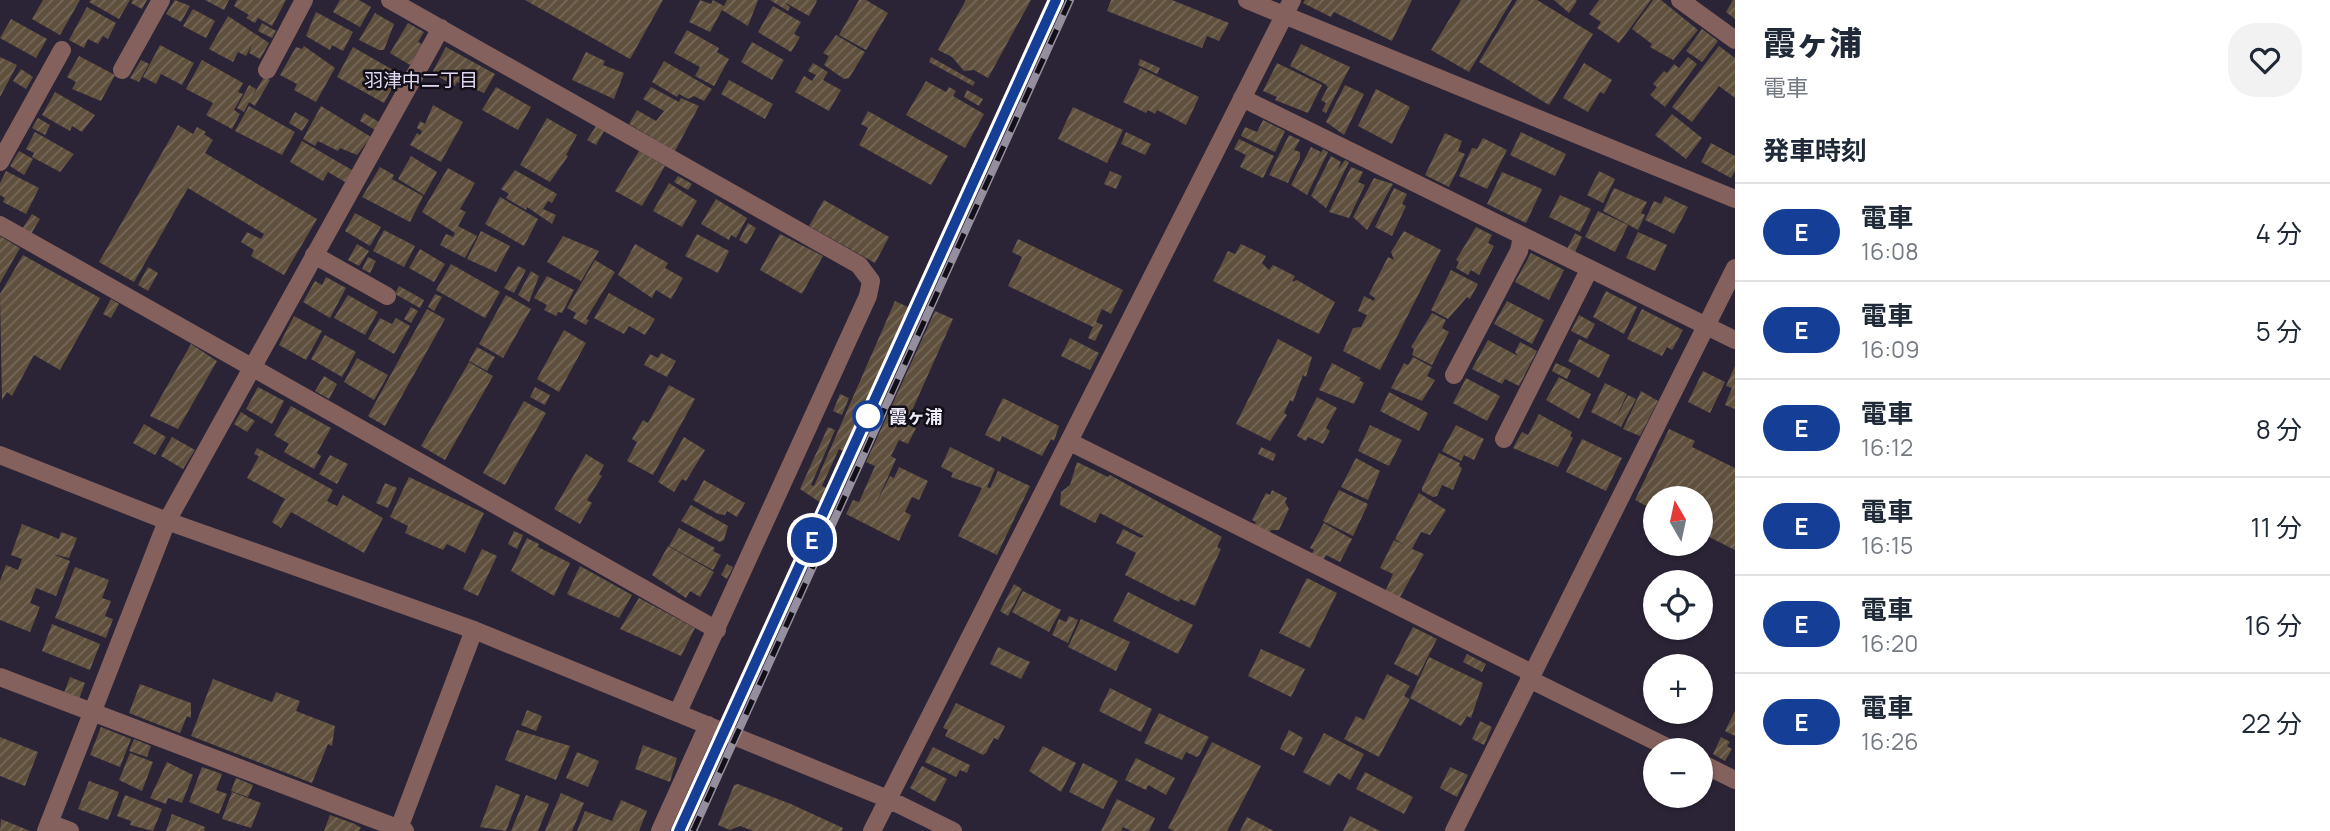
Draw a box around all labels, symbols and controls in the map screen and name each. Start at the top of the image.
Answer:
text: 霞ヶ浦 [1763,20,1862,65]
button: heart [2228,23,2302,97]
district label: 羽津中二丁目 [364,67,478,93]
text: 電車 [1763,71,1809,103]
text: 発車時刻 [1763,132,1867,168]
text: 電車 [1861,199,1913,235]
text: E [1794,215,1809,248]
text: 4 分 [2255,215,2302,251]
text: 16:08 [1861,235,1919,267]
text: 電車 [1861,297,1913,333]
text: E [1794,313,1809,346]
text: 5 分 [2256,313,2302,349]
text: 16:09 [1861,333,1919,365]
text: 電車 [1861,395,1913,431]
marker: 霞ヶ浦 [853,401,883,431]
place label: 霞ヶ浦 [889,404,943,428]
text: E [1794,411,1809,444]
text: 8 分 [2256,411,2302,447]
text: 16:12 [1861,431,1913,463]
north arrow [1643,486,1713,556]
map controls [1643,486,1713,808]
text: 電車 [1861,493,1913,529]
text: E [1794,509,1809,542]
text: 11 分 [2251,509,2302,545]
line badge: E [789,517,835,563]
text: E [805,523,819,556]
text: 16:15 [1861,529,1913,561]
button: locate [1643,570,1713,640]
text: 電車 [1861,591,1913,627]
text: E [1794,607,1809,640]
text: 16 分 [2245,607,2302,643]
text: 16:20 [1861,627,1918,659]
button: + [1643,654,1713,724]
text: 電車 [1861,689,1913,725]
text: E [1794,705,1809,738]
text: 22 分 [2241,705,2302,741]
text: 16:26 [1861,725,1919,757]
button: − [1643,738,1713,808]

